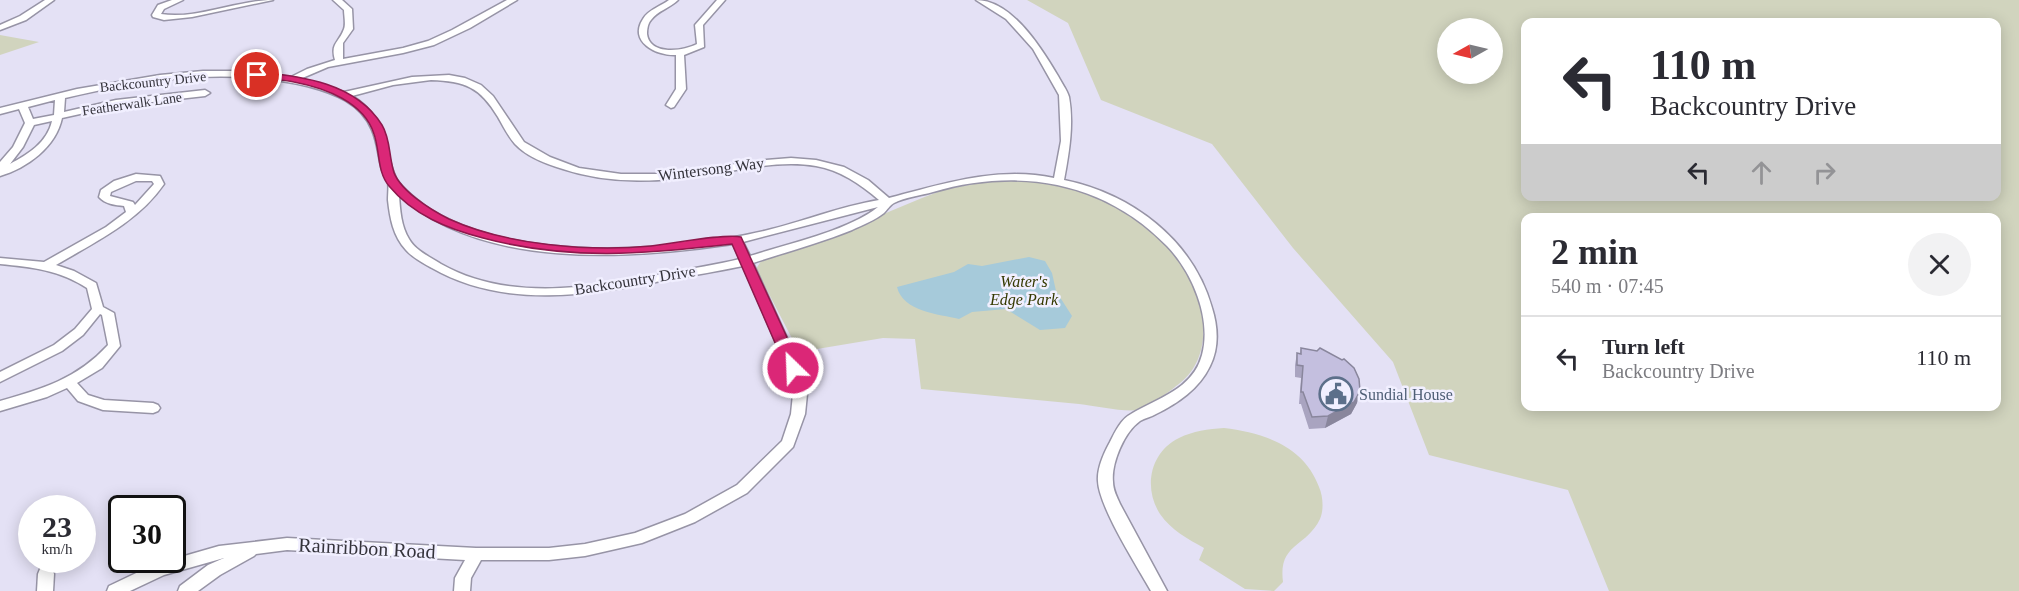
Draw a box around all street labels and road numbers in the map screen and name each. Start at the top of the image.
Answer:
street label: Backcountry Drive [99,69,207,95]
street label: Featherwalk Lane [81,90,183,118]
street label: Wintersong Way [657,154,765,185]
street label: Backcountry Drive [573,262,697,299]
street label: Rainribbon Road [298,533,436,563]

